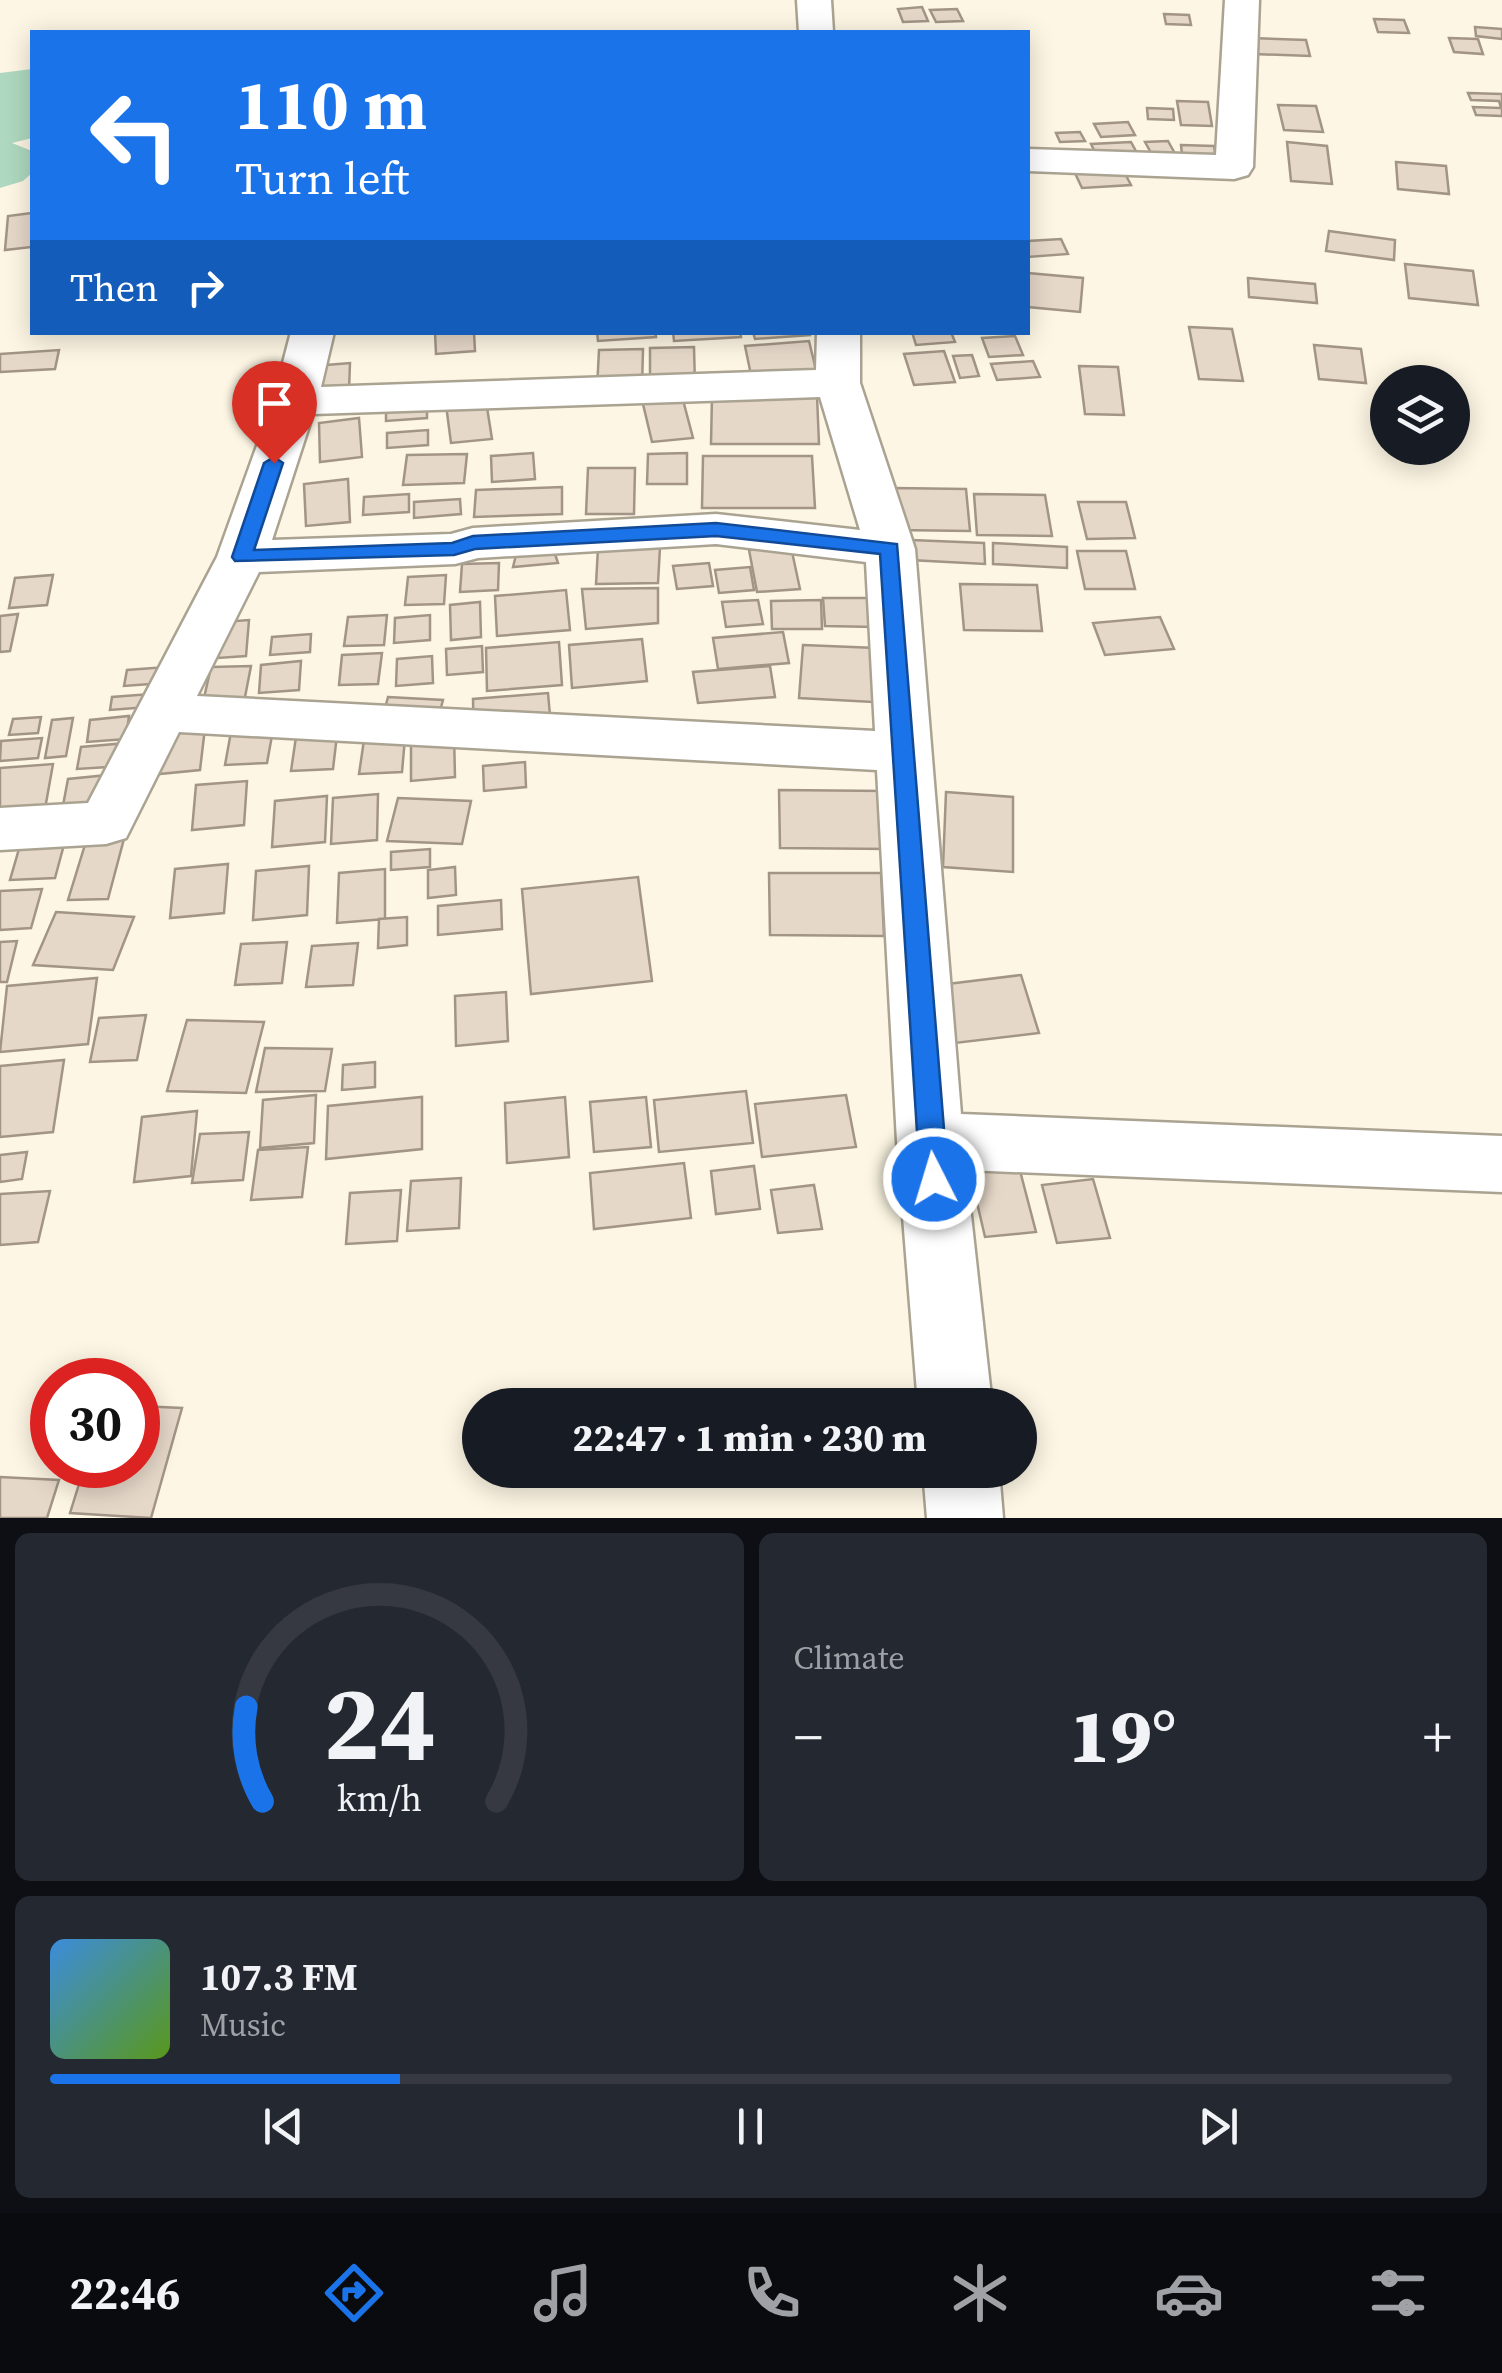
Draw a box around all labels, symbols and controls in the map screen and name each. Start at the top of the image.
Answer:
text: 110 m [235,56,427,152]
icon: left [70,70,200,200]
text: Turn left [235,147,409,209]
icon: right [178,260,233,315]
text: Then [70,262,158,314]
pin [232,361,317,464]
map controls [1370,365,1470,465]
button: layers [1370,365,1470,465]
icon: arrive [247,376,302,431]
position arrow [882,1127,986,1231]
speed limit sign: 30 [30,1358,160,1488]
text: 22:47 · 1 min · 230 m [572,1412,927,1464]
text: Climate [794,1636,905,1680]
text: 24 [323,1651,436,1794]
text: 19° [1069,1684,1176,1787]
text: − [794,1699,823,1774]
text: + [1423,1699,1452,1774]
text: km/h [337,1774,422,1823]
text: 107.3 FM [200,1951,358,2003]
text: Music [200,2003,286,2047]
icon: previous [256,2099,311,2154]
icon: pause [723,2099,778,2154]
icon: next [1191,2099,1246,2154]
icon: directions [319,2258,389,2328]
icon: music [528,2258,598,2328]
icon: phone [737,2258,807,2328]
icon: climate [945,2258,1015,2328]
icon: car [1154,2258,1224,2328]
icon: filters [1363,2258,1433,2328]
text: 22:46 [69,2262,180,2324]

